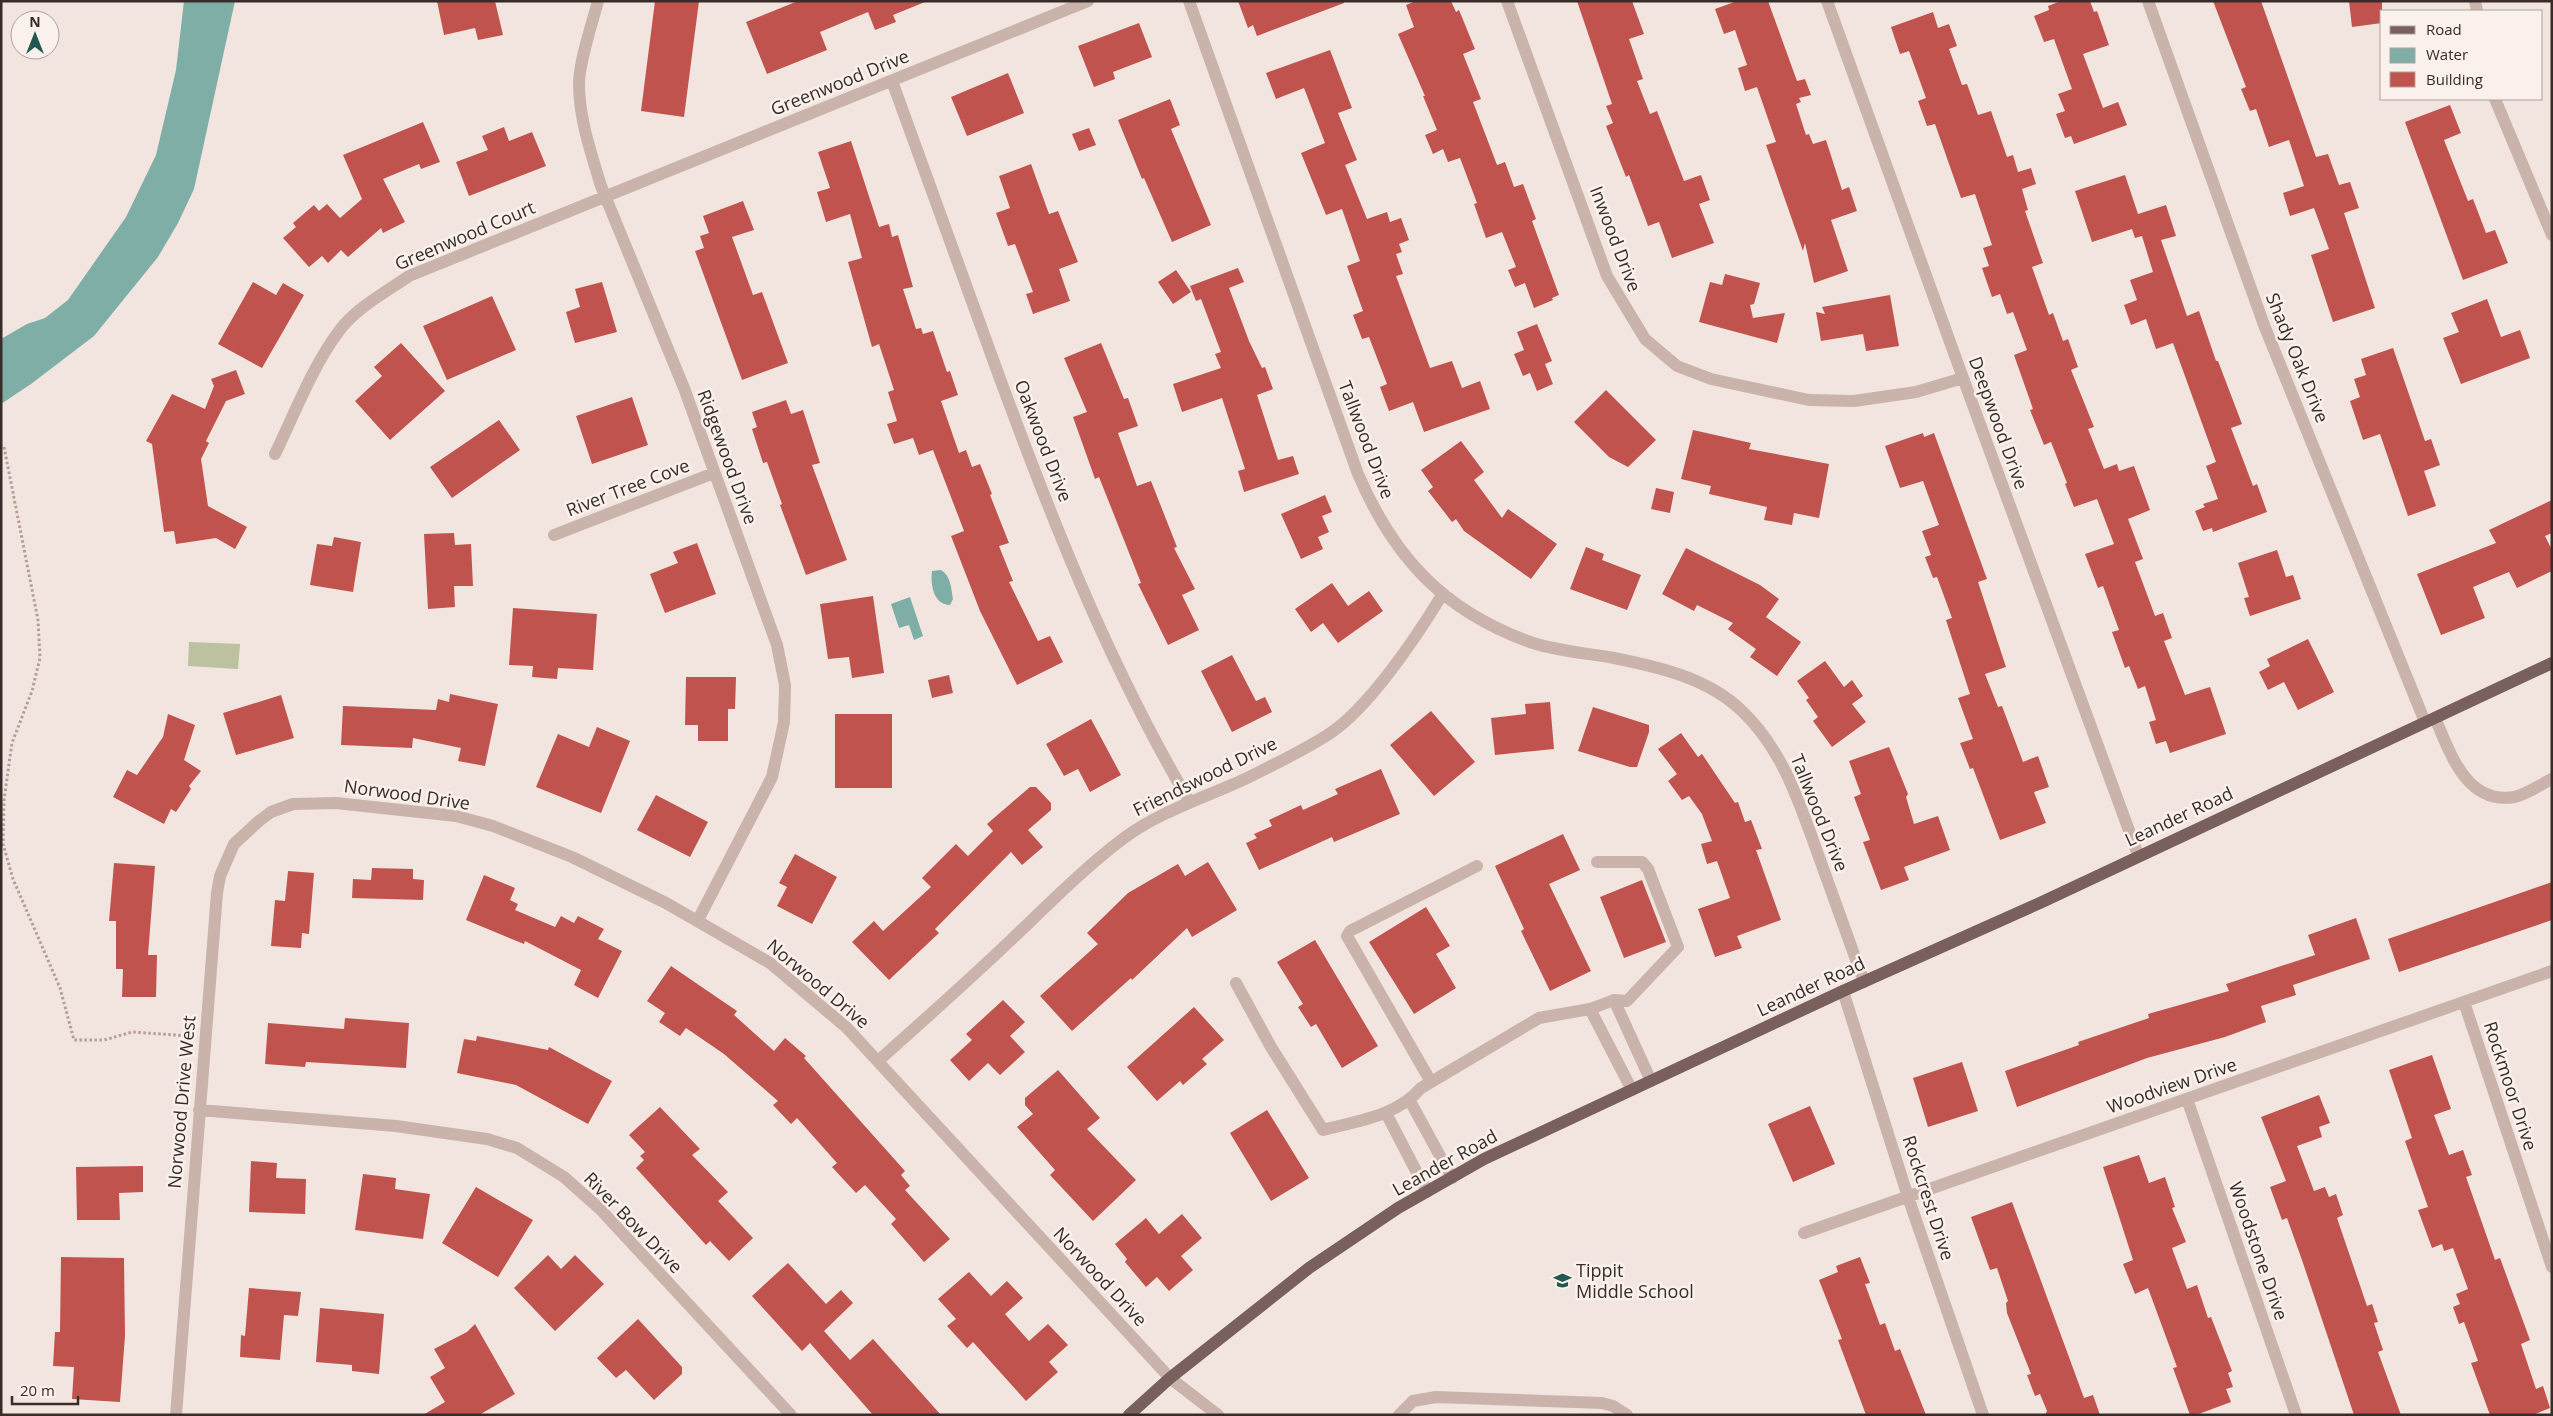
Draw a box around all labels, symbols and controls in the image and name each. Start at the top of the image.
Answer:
north arrow [10,10,60,60]
legend [2380,10,2543,100]
text: N [29,12,41,31]
text: Road [2426,19,2462,39]
street label: Greenwood Drive [767,43,912,121]
text: Water [2426,44,2468,64]
text: Building [2426,69,2483,89]
street label: Inwood Drive [1585,182,1647,295]
street label: Greenwood Court [391,195,538,275]
street label: Shady Oak Drive [2261,289,2335,426]
street label: Deepwood Drive [1964,353,2034,492]
street label: Oakwood Drive [1010,376,1078,505]
street label: Tallwood Drive [1333,377,1400,502]
street label: Ridgewood Drive [692,386,763,527]
street label: River Tree Cove [563,453,693,522]
street label: Friendswood Drive [1129,731,1281,821]
street label: Tallwood Drive [1786,750,1854,875]
street label: Norwood Drive [343,773,472,815]
street label: Leander Road [2121,781,2237,852]
street label: Norwood Drive [762,933,875,1033]
street label: Leander Road [1753,951,1869,1022]
street label: Norwood Drive West [161,1014,201,1189]
street label: Rockmoor Drive [2479,1018,2543,1153]
street label: Woodview Drive [2104,1052,2240,1118]
street label: Leander Road [1388,1123,1501,1201]
street label: Rockcrest Drive [1897,1132,1960,1263]
street label: River Bow Drive [579,1167,688,1278]
street label: Woodstone Drive [2224,1178,2294,1323]
street label: Norwood Drive [1049,1222,1153,1331]
place label: Tippit Middle School [1576,1258,1694,1303]
school or university icon: Tippit Middle School [1552,1271,1572,1291]
scale bar [12,1374,79,1406]
text: 20 m [20,1380,55,1400]

